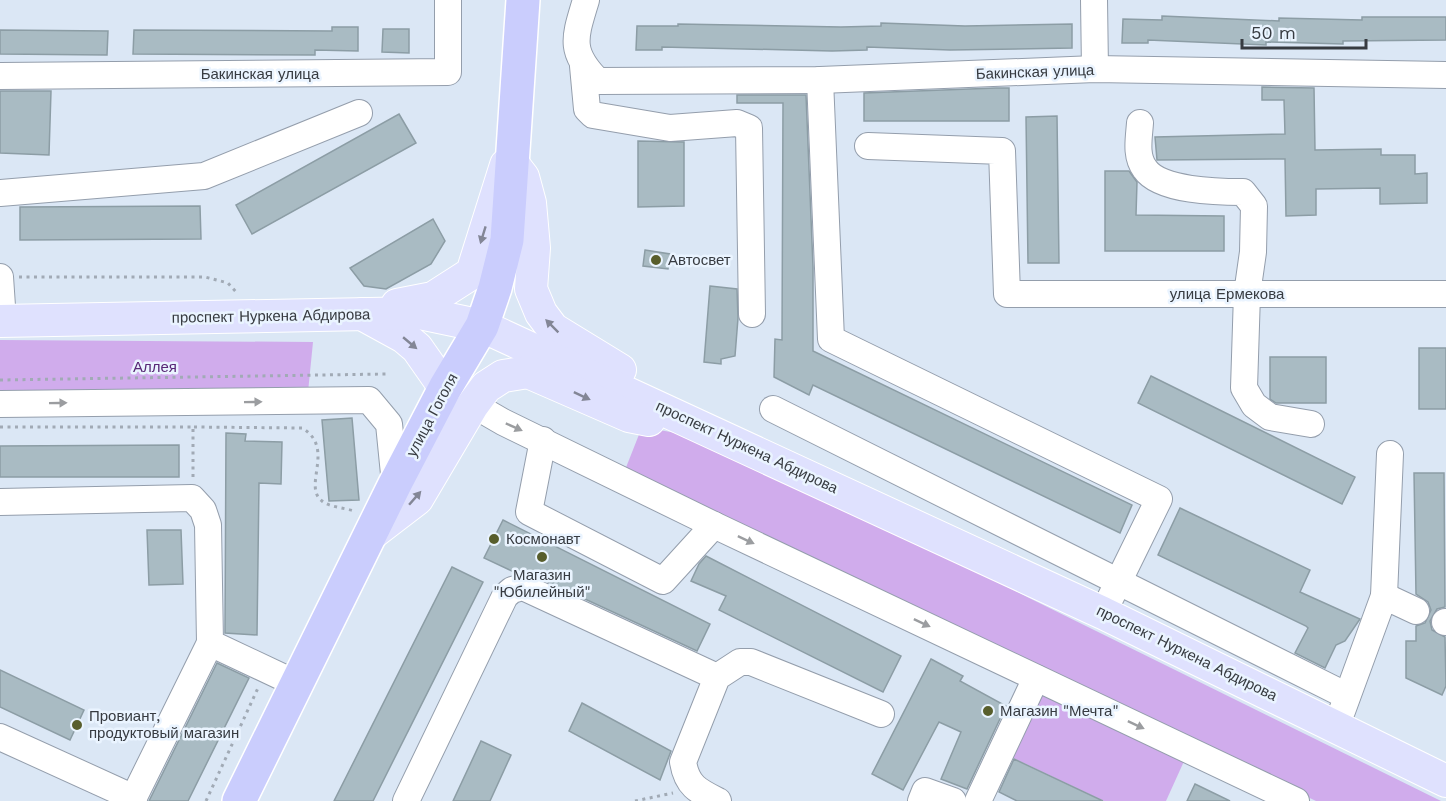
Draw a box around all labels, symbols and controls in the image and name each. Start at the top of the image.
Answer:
scale bar [1242,12,1366,50]
text: 50 m [1251,22,1296,43]
street label: Бакинская улица [975,61,1095,83]
street label: Бакинская улица [201,65,320,83]
one-way arrow [478,226,488,244]
place label: Автосвет [668,251,731,269]
marker: Автосвет [649,253,663,267]
street label: улица Ермекова [1170,285,1285,303]
street label: проспект Нуркена Абдирова [172,305,371,327]
one-way arrow [546,319,560,333]
one-way arrow [402,336,417,349]
park label: Аллея [133,358,177,376]
street label: улица Гоголя [402,370,462,460]
one-way arrow [573,391,590,400]
one-way arrow [244,397,263,406]
street label: проспект Нуркена Абдирова [653,397,841,497]
one-way arrow [49,398,68,408]
one-way arrow [505,422,523,432]
one-way arrow [408,491,421,506]
place label: Космонавт [506,530,581,548]
marker: Космонавт [487,532,501,546]
one-way arrow [737,535,754,544]
marker: Магазин "Юбилейный" [535,550,549,564]
place label: Магазин "Юбилейный" [493,566,591,601]
street label: проспект Нуркена Абдирова [1094,601,1281,705]
one-way arrow [914,619,931,628]
place label: Магазин "Мечта" [1000,702,1118,720]
marker: Магазин "Мечта" [981,704,995,718]
place label: Провиант, продуктовый магазин [89,707,239,742]
marker: Провиант, продуктовый магазин [70,718,84,732]
one-way arrow [1128,721,1145,730]

